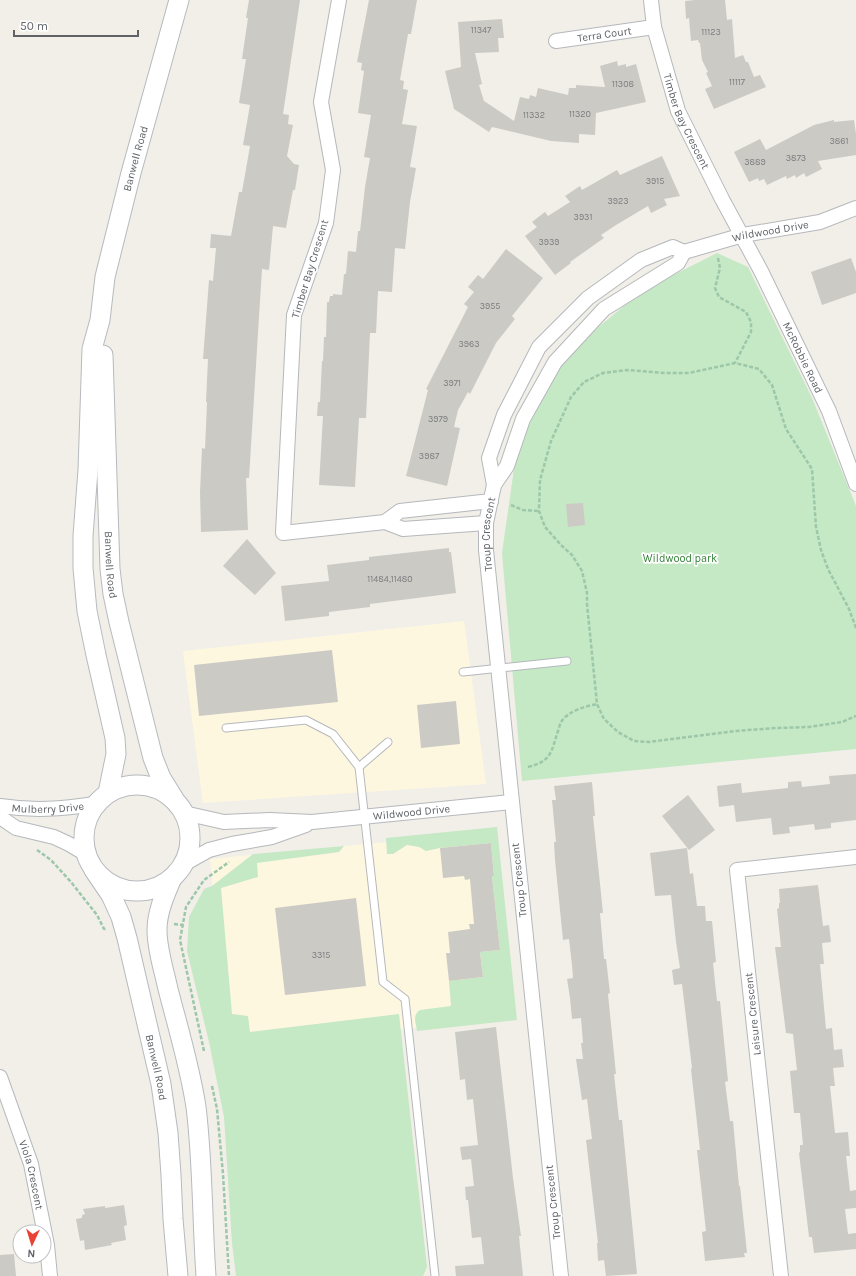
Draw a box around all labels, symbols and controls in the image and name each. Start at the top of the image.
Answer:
scale bar [14,12,138,38]
text: 50 m [20,19,48,33]
street label: Terra Court [577,24,632,44]
house number: 11347 [471,25,492,35]
house number: 11123 [701,27,721,37]
street label: Timber Bay Crescent [661,72,712,171]
house number: 11117 [729,77,746,87]
house number: 11308 [612,79,635,89]
house number: 11320 [569,109,591,119]
house number: 11332 [523,110,545,120]
street label: Banwell Road [120,124,150,193]
house number: 3861 [830,136,849,146]
house number: 3873 [786,153,806,163]
house number: 3889 [744,157,766,167]
house number: 3915 [646,176,664,186]
house number: 3923 [607,196,629,206]
house number: 3931 [574,212,592,222]
street label: Wildwood Drive [730,217,810,244]
street label: Timber Bay Crescent [289,218,331,320]
house number: 3939 [538,237,560,247]
house number: 3955 [480,301,500,311]
street label: McRobbie Road [780,320,826,395]
house number: 3963 [458,339,480,349]
house number: 3971 [443,378,461,388]
house number: 3979 [428,414,448,424]
house number: 3987 [419,451,440,461]
street label: Troup Crescent [479,496,498,572]
street label: Banwell Road [102,531,120,600]
park label: Wildwood park [643,552,717,565]
house number: 11484,11480 [367,574,413,584]
street label: Mulberry Drive [11,799,85,815]
street label: Wildwood Drive [372,802,451,822]
street label: Troup Crescent [509,842,529,918]
house number: 3315 [312,950,330,960]
street label: Leisure Crescent [742,972,764,1056]
street label: Banwell Road [143,1033,170,1101]
street label: Viola Crescent [16,1138,46,1211]
street label: Troup Crescent [543,1164,563,1240]
north arrow [12,1224,52,1264]
text: N [27,1247,36,1260]

